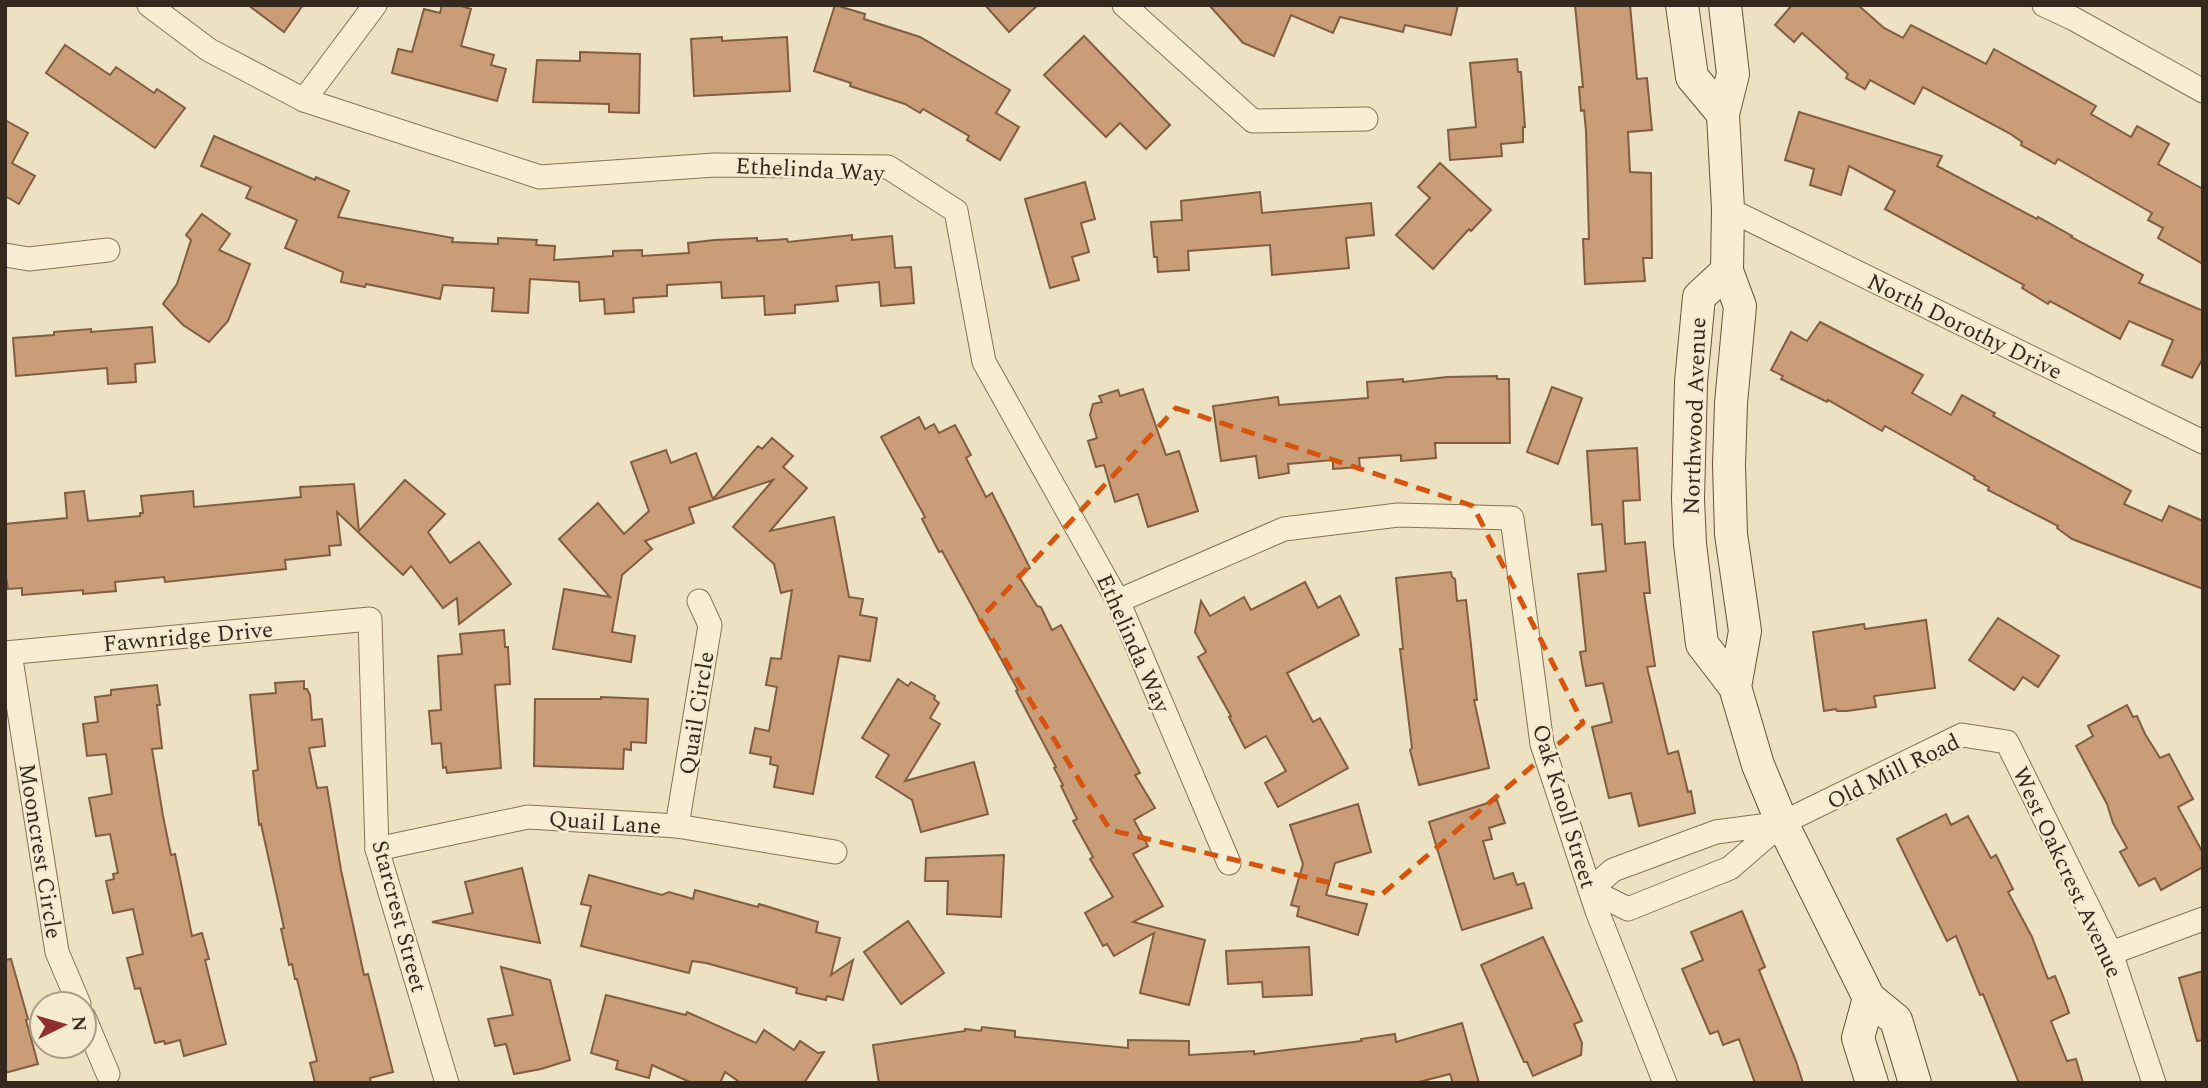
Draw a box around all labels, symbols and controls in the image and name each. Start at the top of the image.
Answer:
street label: Ethelinda Way [735,149,886,192]
street label: North Dorothy Drive [1861,265,2068,390]
street label: Northwood Avenue [1675,316,1716,516]
street label: Ethelinda Way [1086,568,1179,720]
street label: Fawnridge Drive [102,613,275,662]
street label: Quail Circle [670,649,724,777]
street label: Oak Knoll Street [1522,720,1605,893]
street label: Old Mill Road [1821,725,1966,820]
street label: Mooncrest Circle [8,761,71,941]
street label: West Oakcrest Avenue [2002,761,2131,984]
street label: Quail Lane [547,802,662,845]
street label: Starcrest Street [361,836,436,996]
north arrow [28,990,98,1060]
text: N [63,1015,94,1033]

